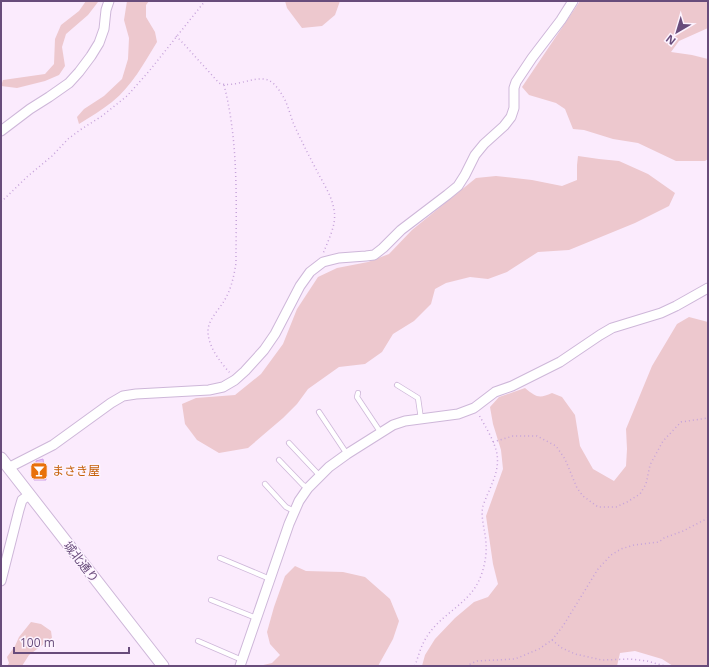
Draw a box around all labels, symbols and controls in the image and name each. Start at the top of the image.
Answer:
north arrow [657,12,697,52]
text: N [662,32,679,49]
bar icon: まさき屋 [29,461,49,481]
place label: まさき屋 [52,462,100,479]
street label: 城北通り [60,538,103,586]
scale bar [14,629,129,655]
text: 100 m [20,634,55,651]

